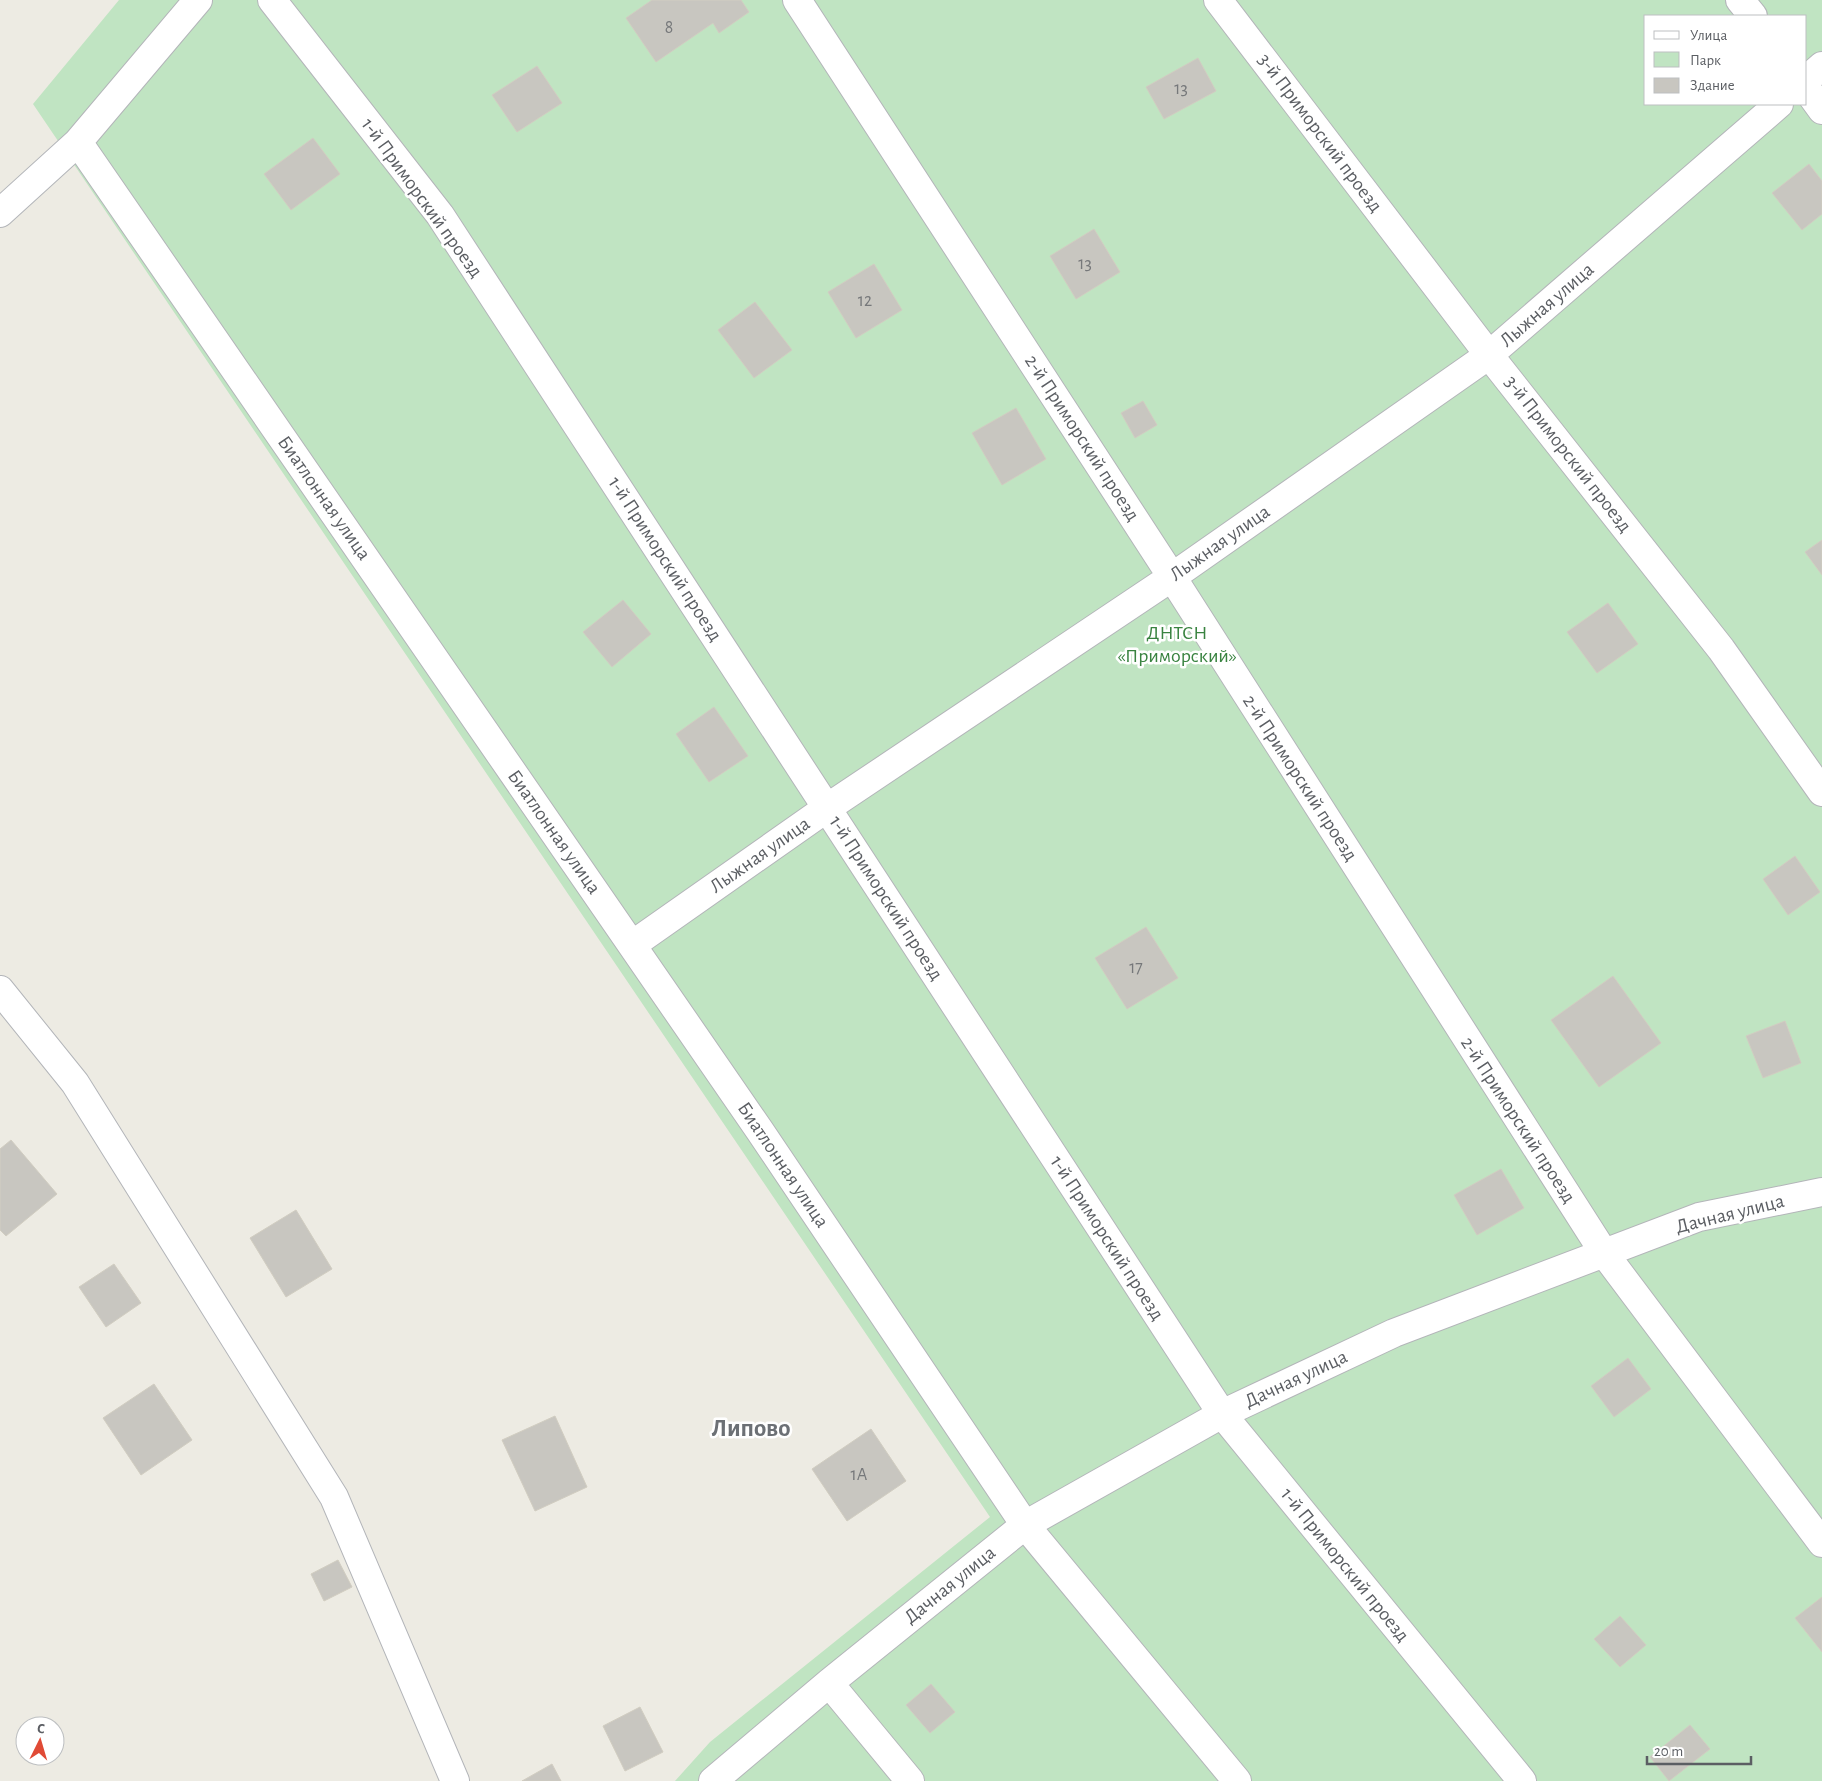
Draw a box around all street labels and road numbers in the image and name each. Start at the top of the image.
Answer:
street label: 3-й Приморский проезд [1254,50,1386,216]
street label: 1-й Приморский проезд [358,115,486,281]
street label: Лыжная улица [1496,259,1598,351]
street label: 2-й Приморский проезд [1021,351,1143,525]
street label: 3-й Приморский проезд [1501,372,1635,536]
street label: Биатлонная улица [274,432,374,564]
street label: 1-й Приморский проезд [604,473,726,645]
street label: Лыжная улица [1166,501,1274,585]
street label: 2-й Приморский проезд [1239,691,1361,865]
street label: Биатлонная улица [504,766,604,898]
street label: 1-й Приморский проезд [825,812,947,984]
street label: Лыжная улица [706,813,814,897]
street label: 2-й Приморский проезд [1457,1033,1579,1207]
street label: Биатлонная улица [734,1099,832,1231]
street label: 1-й Приморский проезд [1046,1152,1168,1324]
street label: Дачная улица [1674,1191,1786,1237]
street label: Дачная улица [1241,1346,1351,1412]
street label: 1-й Приморский проезд [1277,1484,1413,1646]
street label: Дачная улица [901,1542,999,1628]

